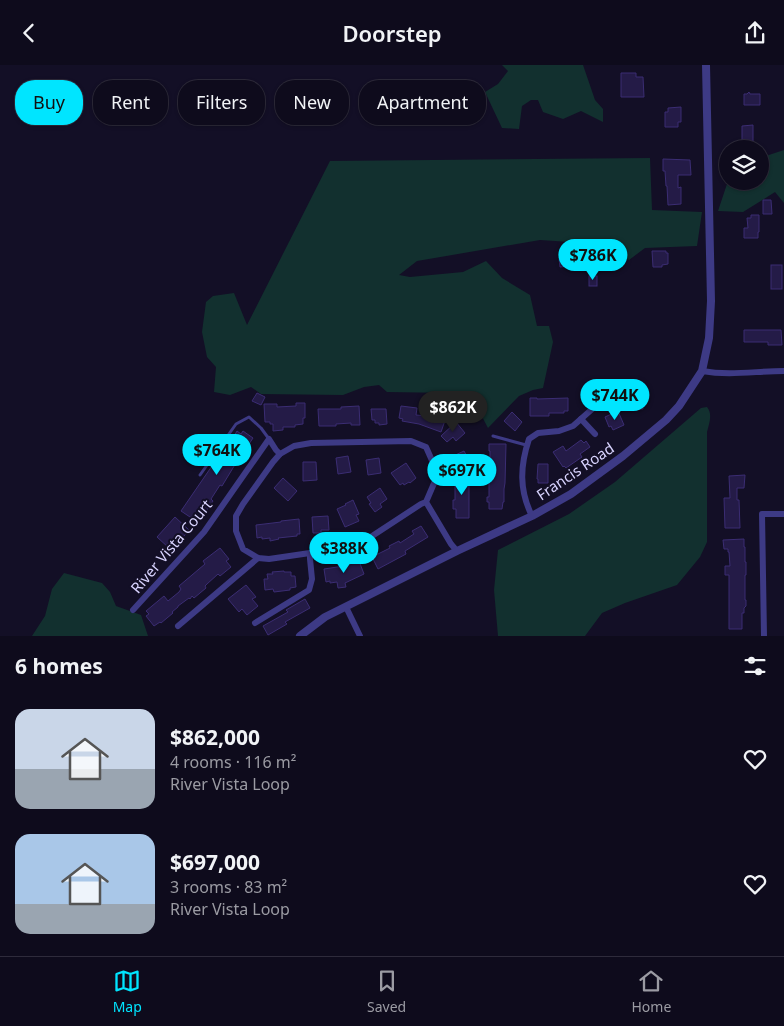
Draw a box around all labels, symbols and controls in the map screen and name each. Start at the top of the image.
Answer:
text: Doorstep [342,18,442,48]
icon: back [15,19,43,47]
icon: share [741,19,769,47]
chip: Buy [15,80,83,125]
chip: Rent [93,80,168,125]
chip: Filters [178,80,265,125]
chip: New [275,80,349,125]
chip: Apartment [359,80,486,125]
map controls [719,140,769,190]
button: layers [719,140,769,190]
pin: $786K [558,239,628,281]
text: $786K [569,244,617,266]
pin: $744K [580,379,650,421]
text: $744K [591,384,639,406]
pin: $862K [418,391,488,433]
text: $862K [429,396,477,418]
pin: $764K [182,433,252,476]
street label: Francis Road [532,438,618,504]
text: $764K [193,439,241,461]
pin: $697K [427,453,497,496]
text: $697K [438,459,486,481]
street label: River Vista Court [126,494,217,597]
pin: $388K [309,531,379,574]
text: $388K [320,537,368,559]
text: 6 homes [15,652,103,680]
icon: filters [741,652,769,680]
text: $862,000 [170,723,260,751]
icon: home [55,729,115,789]
icon: heart [741,745,769,773]
text: 4 rooms · 116 m² [170,751,296,773]
text: River Vista Loop [170,773,290,795]
text: $697,000 [170,848,260,876]
icon: home [55,854,115,914]
icon: heart [741,870,769,898]
text: 3 rooms · 83 m² [170,876,287,898]
text: River Vista Loop [170,898,290,920]
tab: Map [113,967,142,1016]
tab: Saved [367,967,406,1016]
tab: Home [632,967,671,1016]

